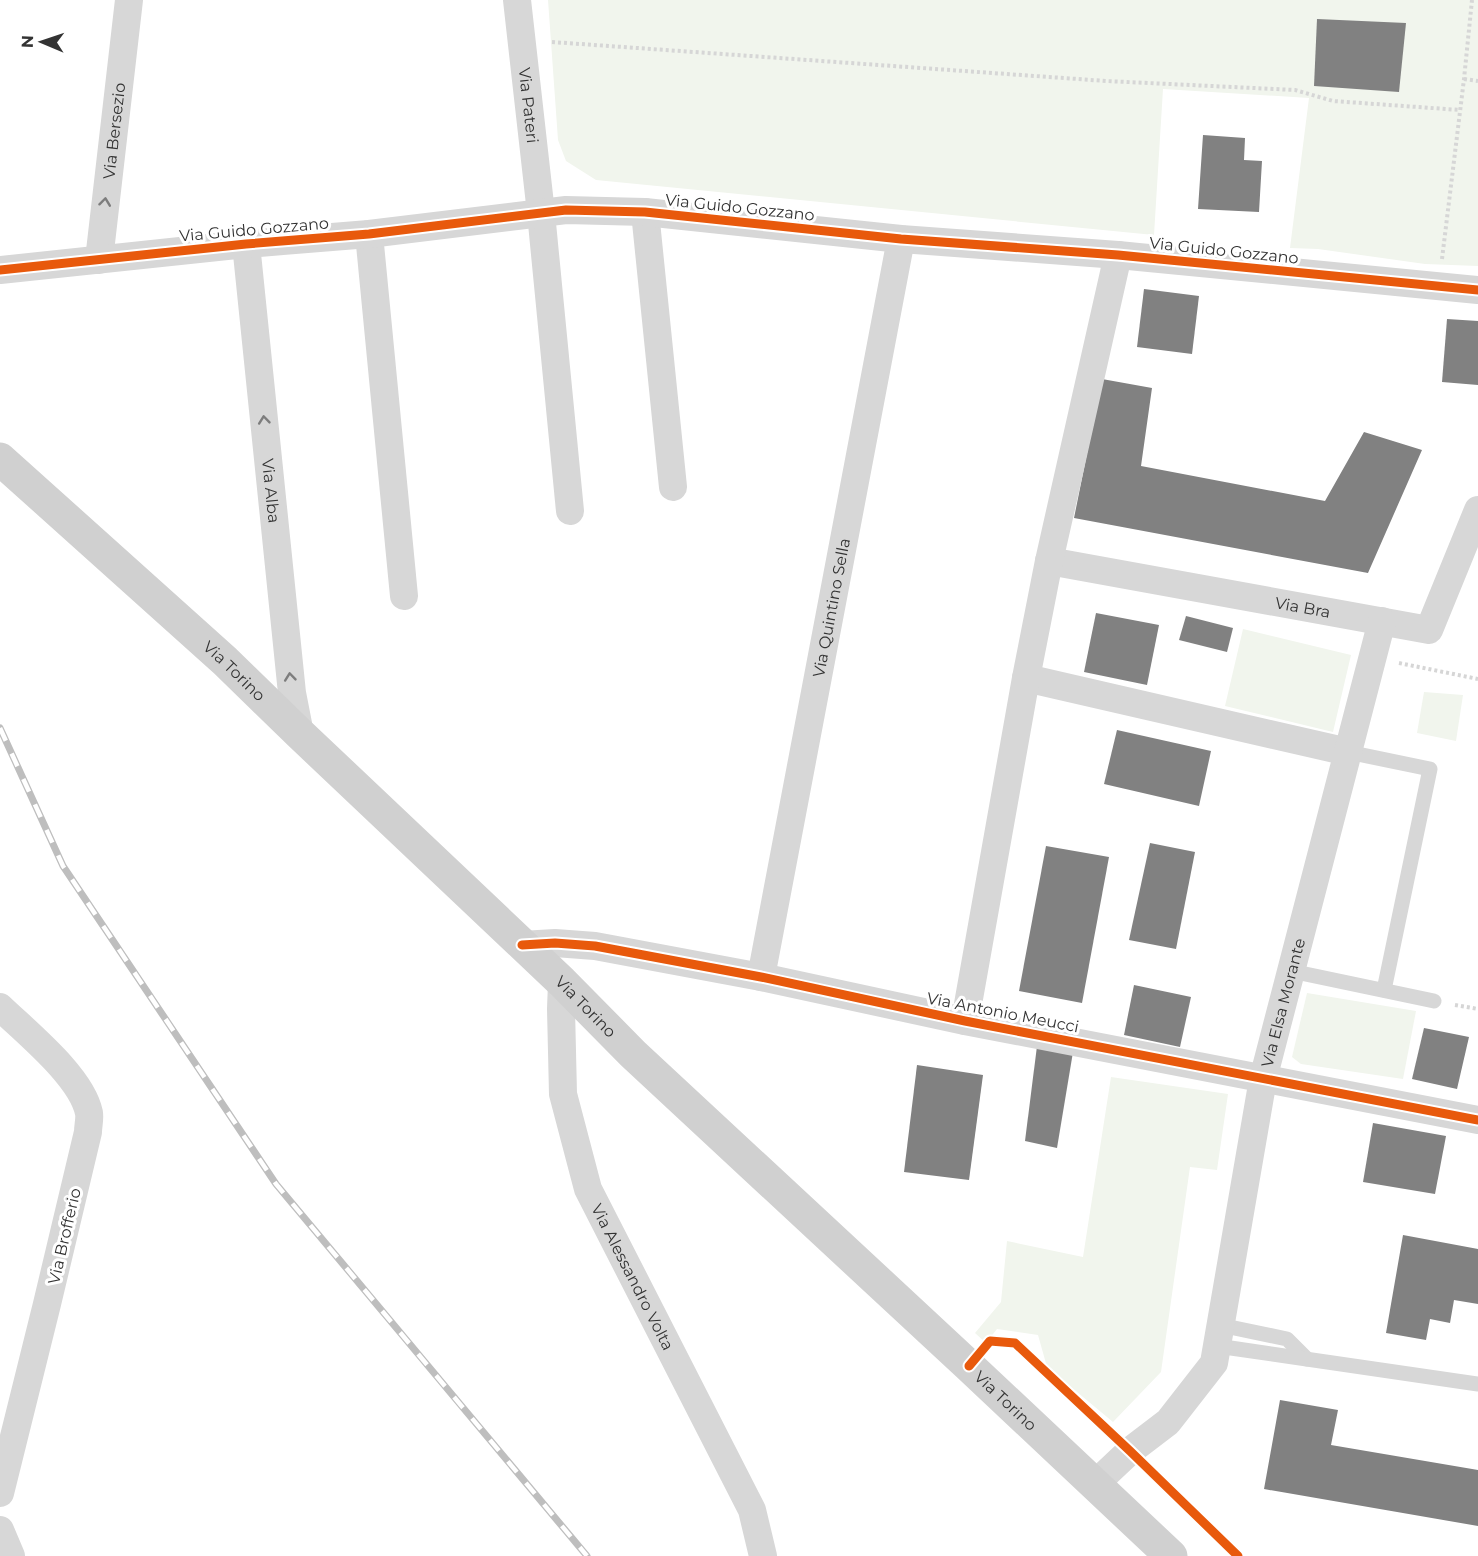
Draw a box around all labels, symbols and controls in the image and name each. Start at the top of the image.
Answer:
north arrow [12,12,72,72]
text: N [18,35,37,48]
street label: Via Pateri [515,67,542,144]
street label: Via Bersezio [99,82,129,180]
street label: Via Guido Gozzano [664,190,816,225]
one-way arrow [99,198,111,207]
street label: Via Guido Gozzano [178,213,330,246]
street label: Via Guido Gozzano [1148,233,1300,268]
one-way arrow [258,416,271,425]
street label: Via Alba [258,458,284,524]
street label: Via Quintino Sella [809,536,854,679]
street label: Via Bra [1273,593,1332,622]
street label: Via Torino [199,637,269,705]
one-way arrow [284,672,297,681]
street label: Via Elsa Morante [1258,936,1309,1069]
street label: Via Torino [551,972,620,1041]
street label: Via Antonio Meucci [925,988,1081,1037]
street label: Via Brofferio [44,1186,85,1286]
street label: Via Alessandro Volta [587,1201,678,1353]
street label: Via Torino [970,1367,1041,1435]

